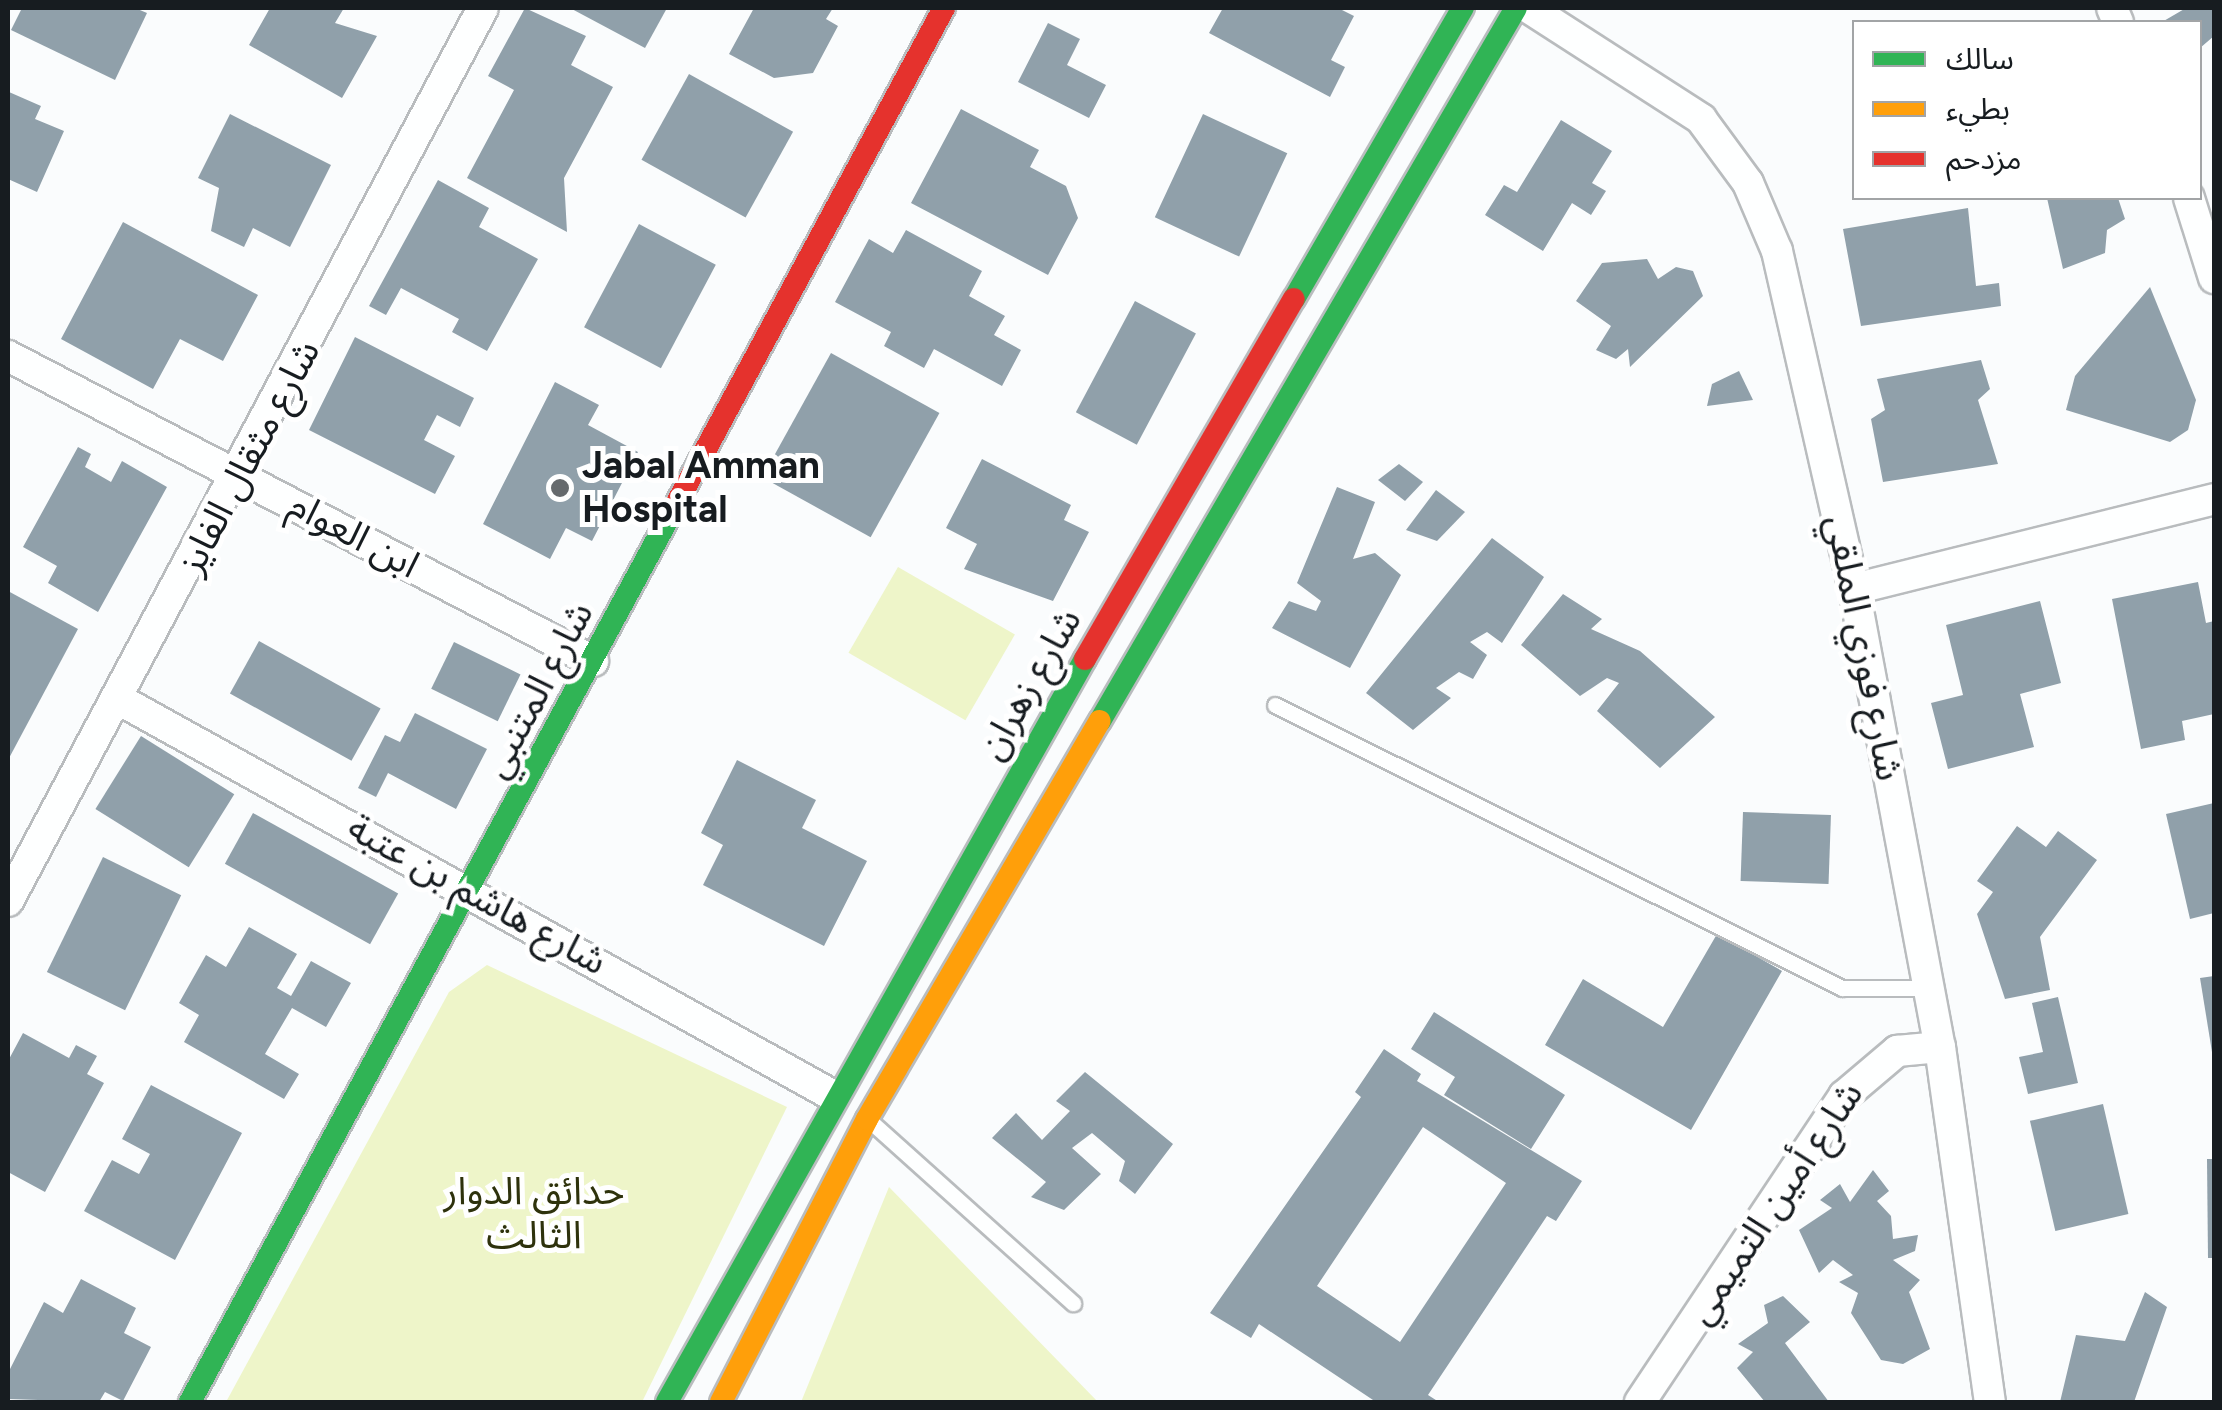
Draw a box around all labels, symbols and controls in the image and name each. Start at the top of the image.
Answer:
legend [1852,20,2202,200]
text: سالك [1946,40,2014,77]
text: بطيء [1946,90,2010,127]
text: مزدحم [1946,140,2022,177]
street label: شارع مثقال الفايز [168,332,330,582]
place label: Jabal Amman Hospital [582,443,820,532]
marker: Jabal Amman Hospital [547,475,573,501]
street label: ابن العوام [281,482,427,588]
street label: شارع فوزي الملقي [1816,511,1912,785]
street label: شارع المتنبي [473,594,603,786]
street label: شارع زهران [969,600,1091,768]
street label: شارع هاشم بن عتبة [340,805,614,985]
street label: شارع أمين التميمي [1677,1073,1873,1333]
park label: حدائق الدوار الثالث [443,1169,625,1258]

